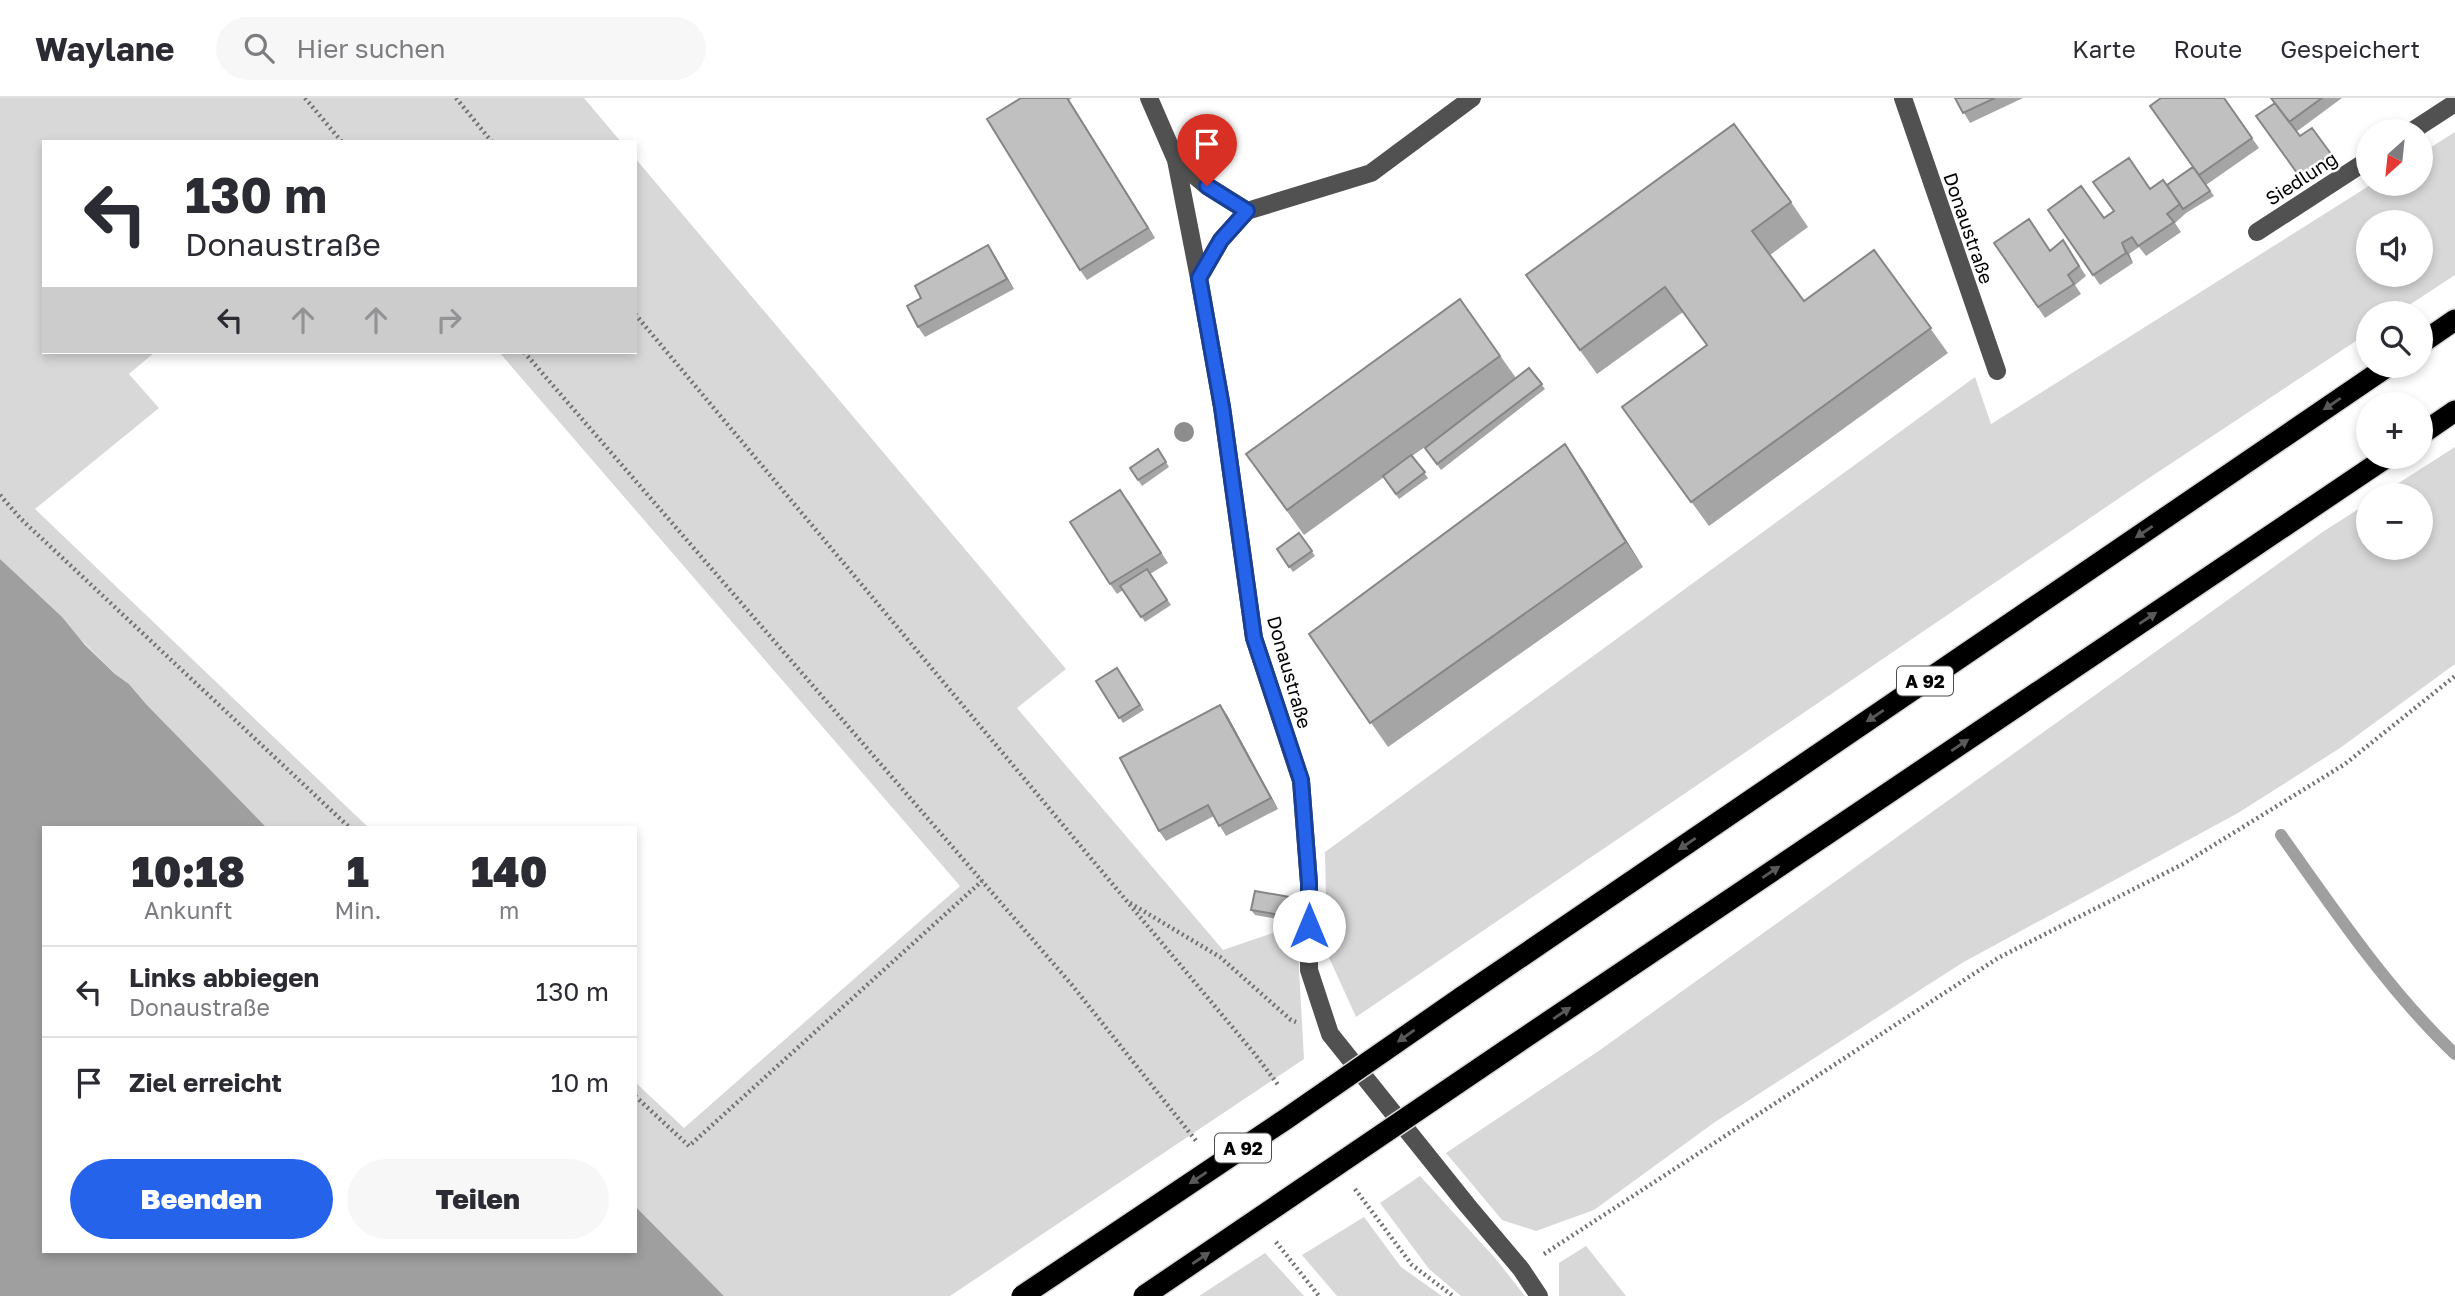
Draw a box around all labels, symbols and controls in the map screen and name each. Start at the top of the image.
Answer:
search box [216,17,706,80]
text: Waylane [35,29,174,68]
icon: search [240,29,278,67]
text: Hier suchen [296,33,446,64]
text: Karte [2072,34,2136,63]
text: Route [2174,34,2242,63]
text: Gespeichert [2280,34,2420,63]
pin [1177,114,1237,186]
north arrow [2356,119,2432,196]
map controls [2356,119,2433,560]
icon: arrive [1188,125,1226,163]
street label: Siedlung [2261,146,2341,210]
text: 130 m [185,165,327,224]
icon: left [70,168,161,259]
street label: Donaustraße [1939,169,1999,287]
button: sound [2356,210,2433,287]
text: Donaustraße [185,225,381,263]
icon: left [211,301,249,339]
icon: ahead [284,301,322,339]
icon: ahead [357,301,395,339]
icon: right [430,301,468,339]
button: search [2356,301,2433,378]
button: + [2356,392,2433,469]
one-way arrow [2323,397,2341,411]
button: − [2356,483,2433,560]
one-way arrow [2135,525,2153,539]
one-way arrow [2139,611,2158,624]
street label: Donaustraße [1263,613,1317,731]
road number: A 92 [1897,666,1953,696]
one-way arrow [1865,709,1885,722]
one-way arrow [1951,738,1969,752]
one-way arrow [1678,837,1696,851]
text: 10:18 [131,846,245,896]
text: 1 [347,846,369,896]
text: 140 [471,846,547,896]
one-way arrow [1762,865,1780,879]
position arrow [1272,889,1346,963]
text: Ankunft [144,896,232,924]
text: Min. [334,896,381,924]
text: m [499,896,519,924]
text: Links abbiegen [129,962,319,993]
icon: left [70,973,108,1011]
text: 130 m [536,976,609,1007]
text: Donaustraße [129,993,270,1021]
one-way arrow [1553,1006,1571,1020]
one-way arrow [1397,1029,1415,1043]
icon: arrive [70,1064,108,1102]
text: Ziel erreicht [129,1067,282,1098]
text: 10 m [551,1067,609,1098]
road number: A 92 [1215,1134,1271,1162]
button: Beenden [70,1159,333,1239]
button: Teilen [347,1159,609,1239]
one-way arrow [1189,1171,1207,1185]
one-way arrow [1192,1251,1210,1265]

